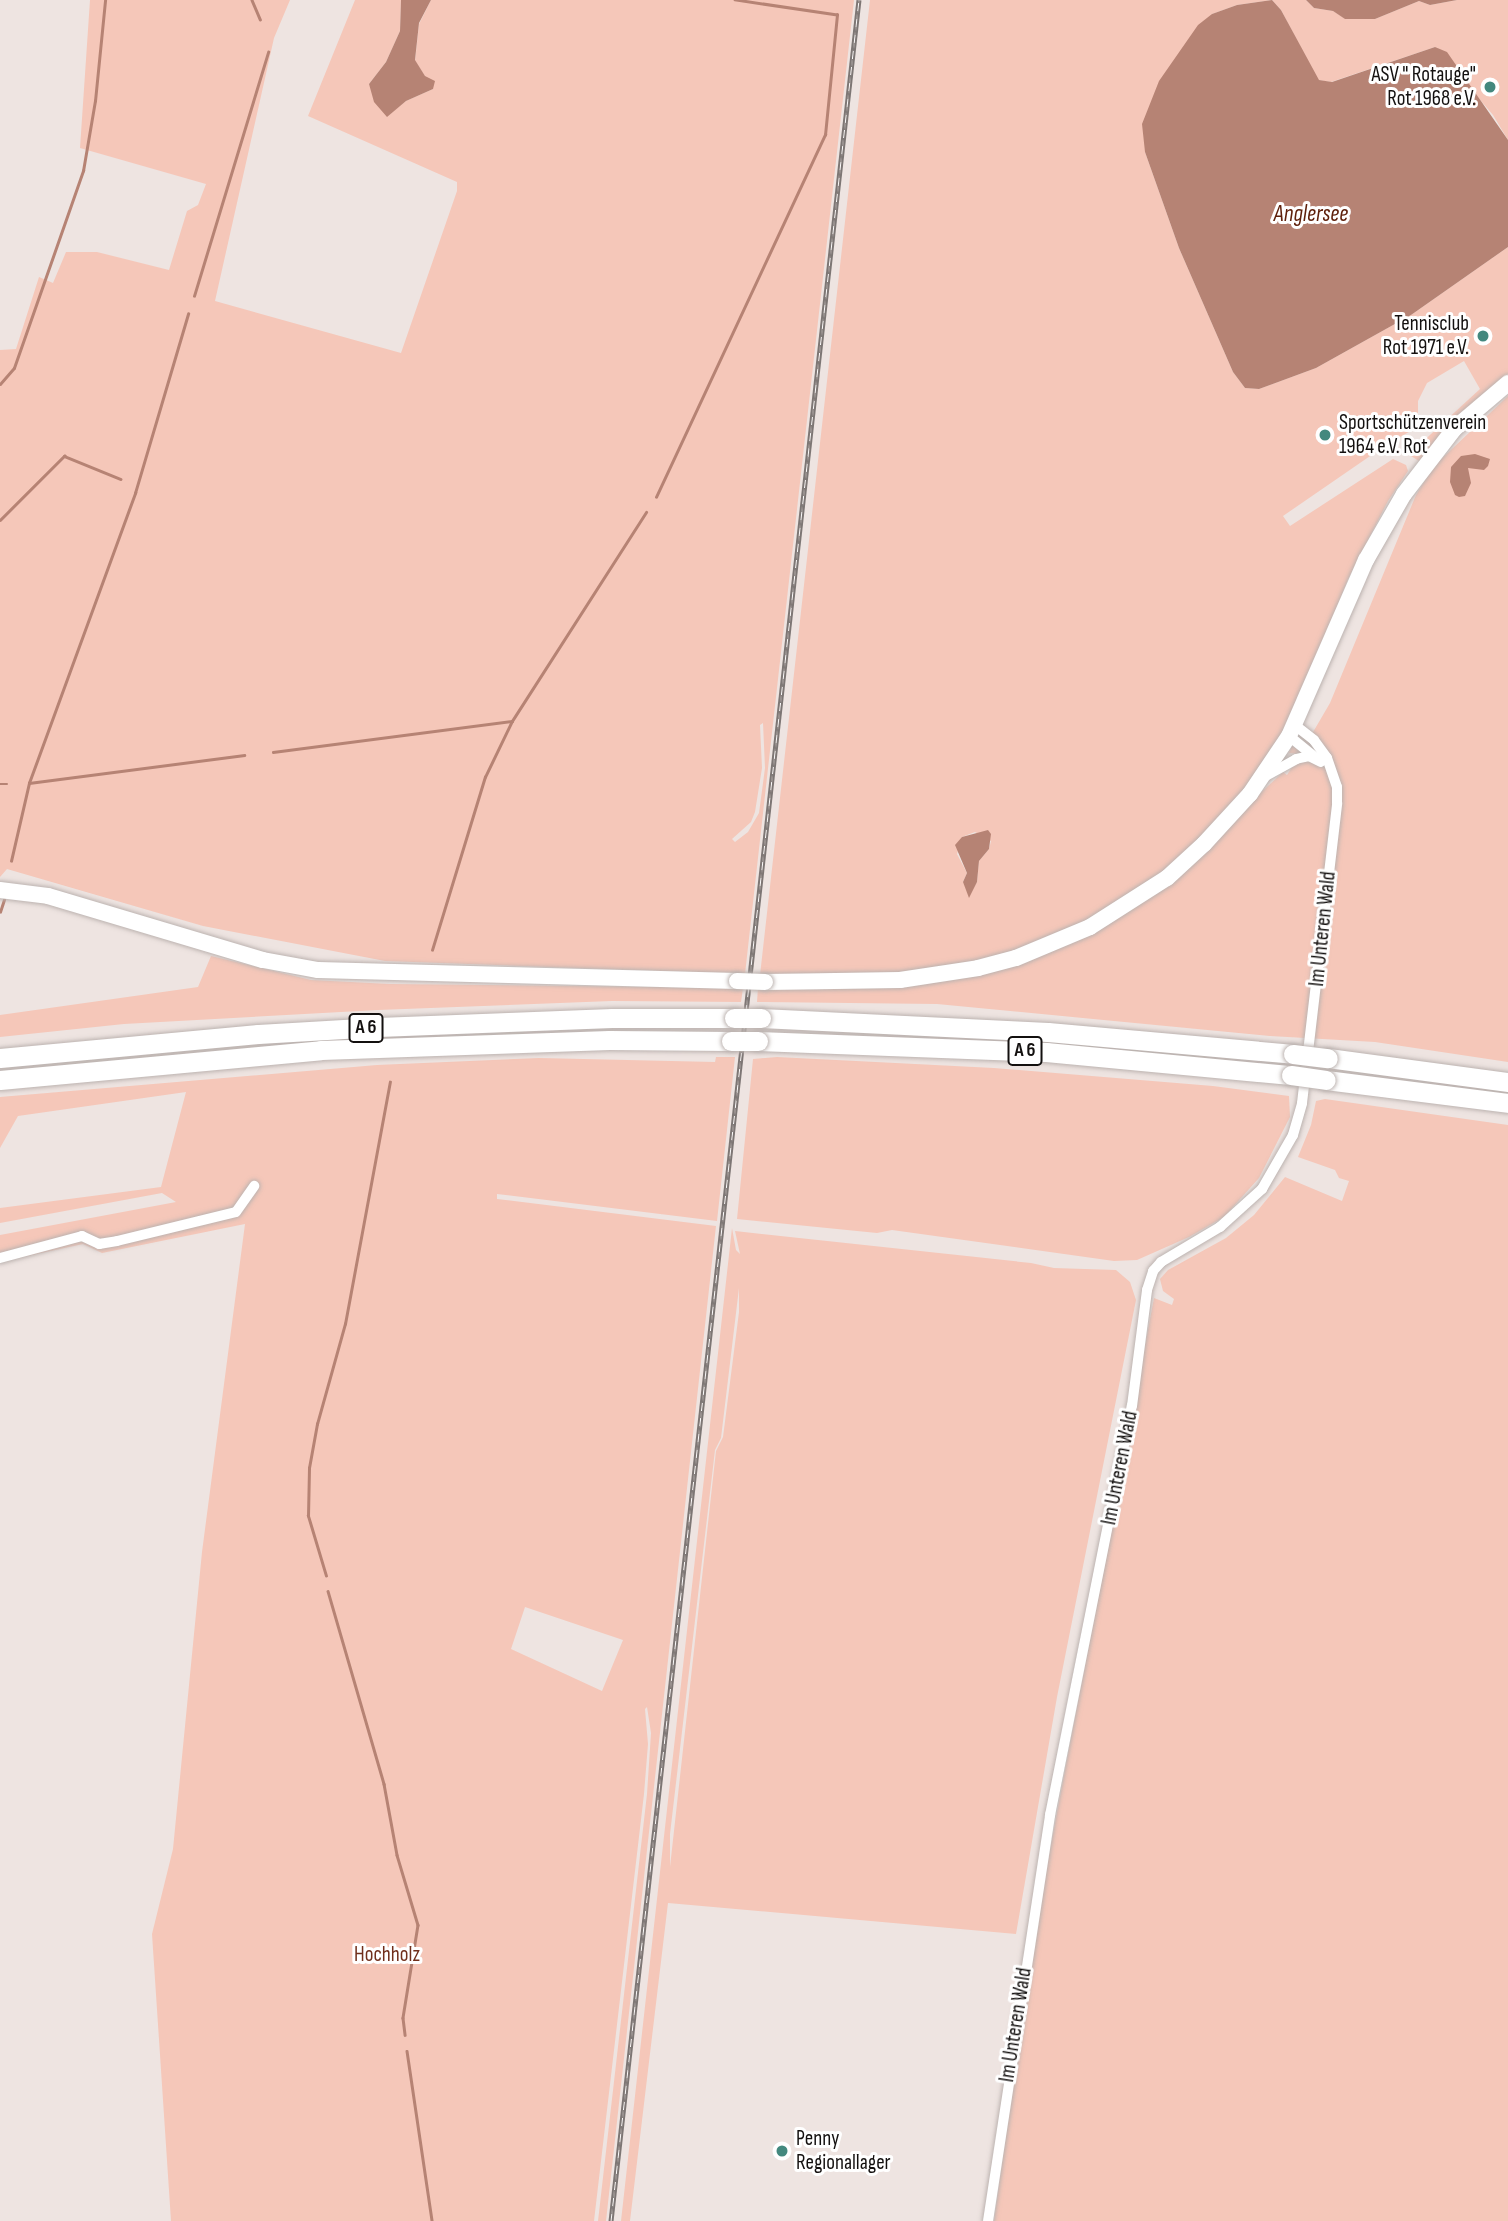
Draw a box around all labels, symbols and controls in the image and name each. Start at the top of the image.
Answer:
place label: ASV " Rotauge" Rot 1968 e.V. [1372,62,1476,112]
marker: ASV " Rotauge" Rot 1968 e.V. [1482,79,1498,95]
water label: Anglersee [1274,200,1348,228]
place label: Tennisclub Rot 1971 e.V. [1383,311,1469,361]
marker: Tennisclub Rot 1971 e.V. [1475,328,1491,344]
place label: Sportschützenverein 1964 e.V. Rot [1339,410,1486,460]
marker: Sportschützenverein 1964 e.V. Rot [1317,427,1333,443]
street label: Im Unteren Wald [1304,870,1342,988]
road number: A 6 [348,1012,384,1044]
road number: A 6 [1007,1036,1042,1066]
street label: Im Unteren Wald [1097,1409,1143,1527]
park label: Hochholz [354,1942,420,1968]
street label: Im Unteren Wald [995,1966,1037,2084]
place label: Penny Regionallager [796,2126,891,2176]
marker: Penny Regionallager [774,2143,790,2159]

